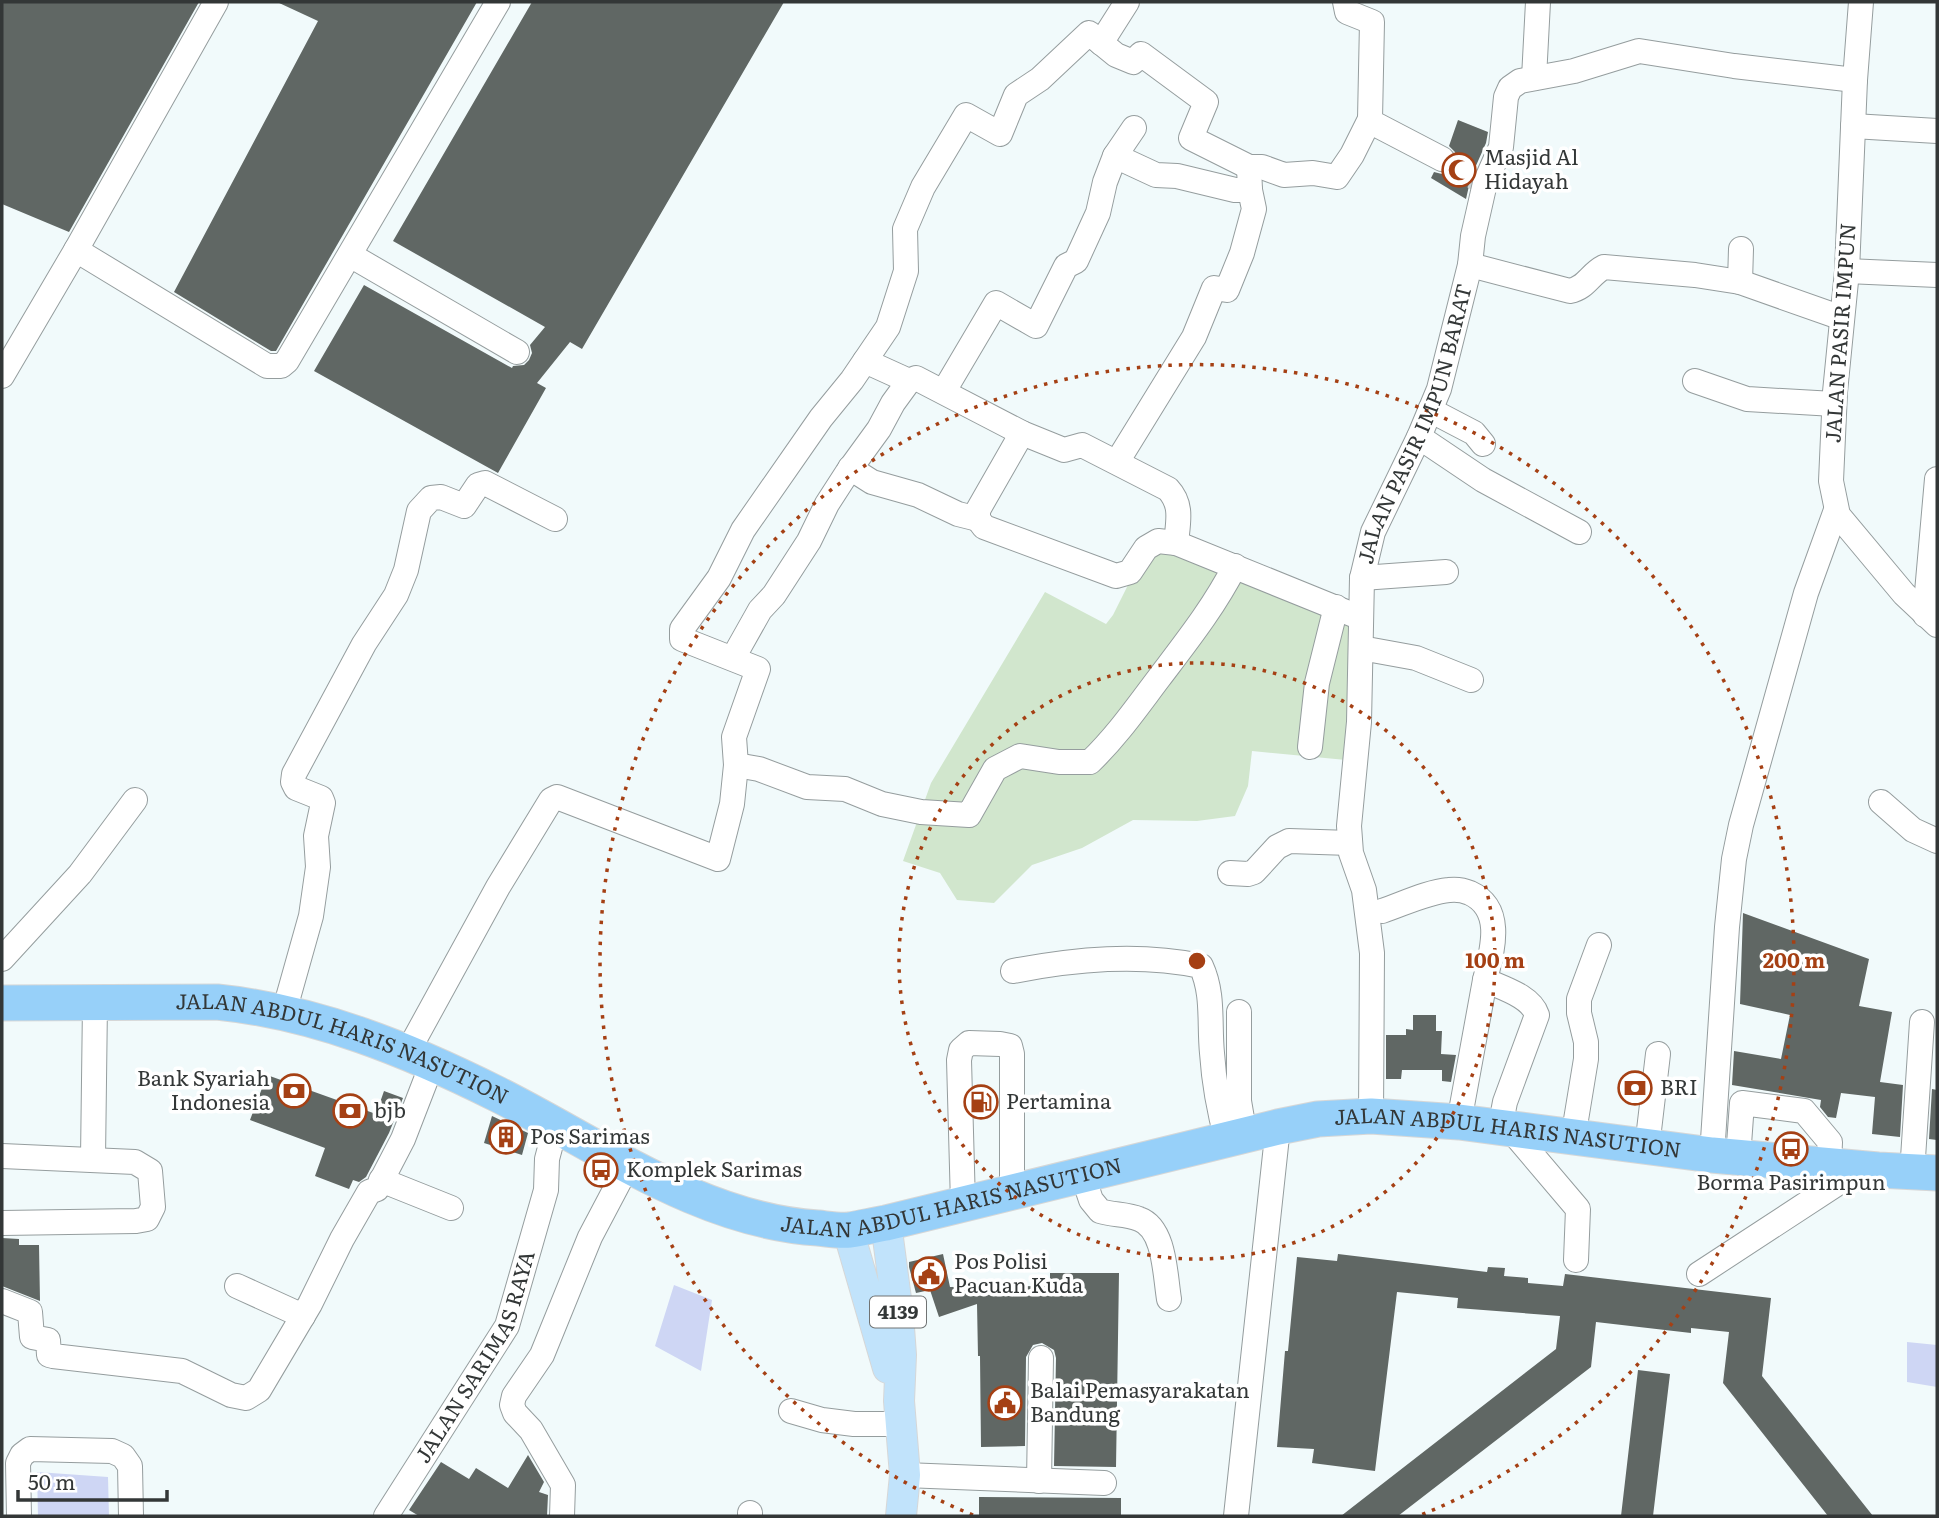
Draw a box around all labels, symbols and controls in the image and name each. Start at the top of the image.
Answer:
place label: Masjid Al Hidayah [1484,140,1578,195]
mosque icon: Masjid Al Hidayah [1440,151,1478,189]
street label: JALAN PASIR IMPUN [1815,222,1862,444]
street label: JALAN PASIR IMPUN BARAT [1348,280,1478,567]
text: 100 m [1465,943,1525,974]
text: 200 m [1763,943,1825,974]
centre of rings [1185,949,1209,973]
street label: JALAN ABDUL HARIS NASUTION [175,984,515,1111]
place label: Bank Syariah Indonesia [137,1061,271,1116]
bank icon: BRI [1616,1069,1654,1107]
place label: BRI [1660,1070,1698,1101]
bank icon: Bank Syariah Indonesia [275,1072,313,1110]
fuel station icon: Pertamina [962,1083,1000,1121]
place label: Pertamina [1006,1084,1112,1115]
bank icon: bjb [331,1092,369,1130]
place label: bjb [374,1093,406,1124]
street label: JALAN ABDUL HARIS NASUTION [1333,1098,1683,1164]
building icon: Pos Sarimas [487,1118,525,1156]
place label: Pos Sarimas [530,1119,650,1150]
bus stop icon: Borma Pasirimpun [1772,1130,1810,1168]
street label: JALAN ABDUL HARIS NASUTION [778,1148,1125,1243]
bus stop icon: Komplek Sarimas [582,1151,620,1189]
place label: Komplek Sarimas [626,1152,802,1183]
place label: Borma Pasirimpun [1696,1165,1886,1196]
place label: Pos Polisi Pacuan Kuda [954,1244,1084,1299]
street label: JALAN SARIMAS RAYA [406,1246,541,1468]
public building icon: Pos Polisi Pacuan Kuda [910,1255,948,1293]
road number: 4139 [870,1296,926,1328]
place label: Balai Pemasyarakatan Bandung [1030,1373,1250,1428]
public building icon: Balai Pemasyarakatan Bandung [986,1384,1024,1422]
scale bar [18,1458,166,1502]
text: 50 m [28,1465,75,1496]

